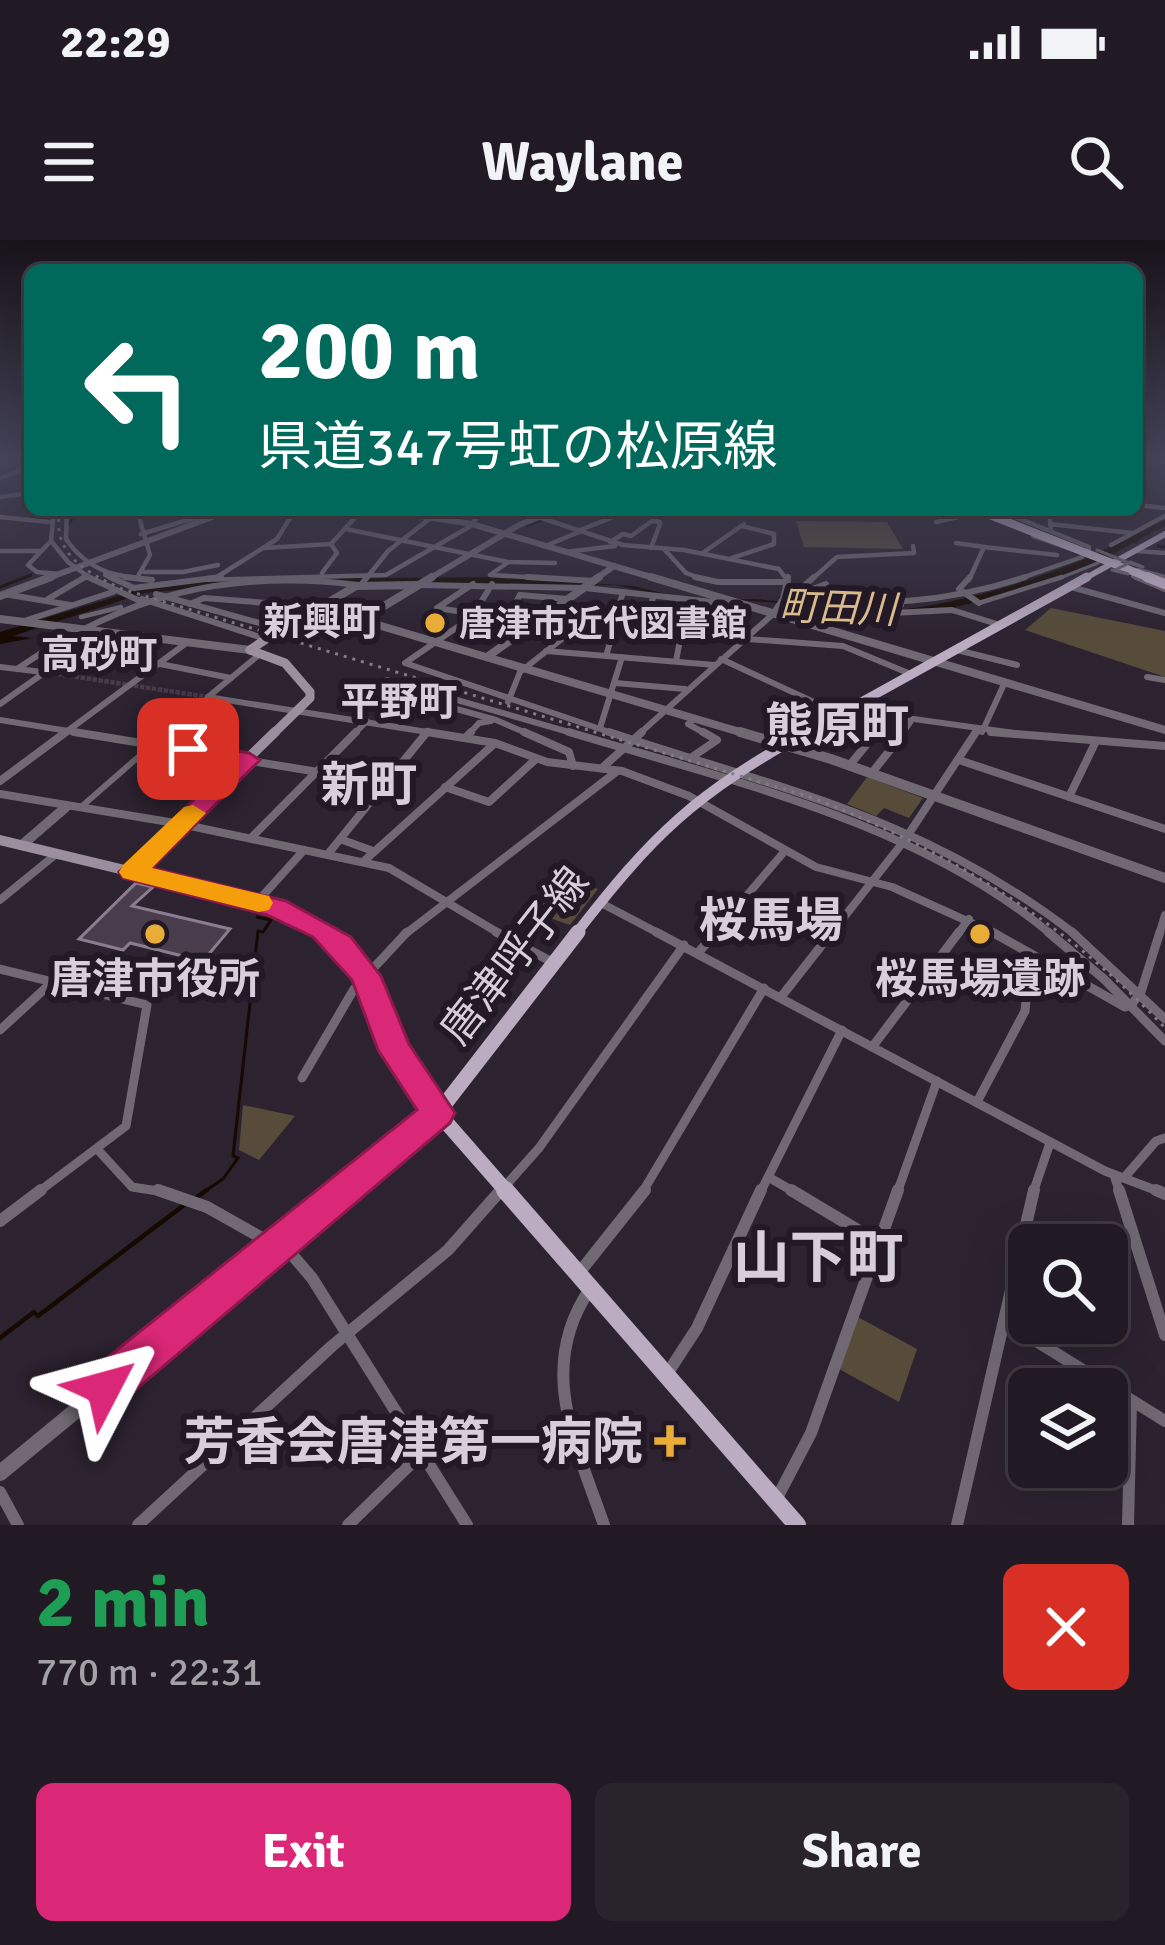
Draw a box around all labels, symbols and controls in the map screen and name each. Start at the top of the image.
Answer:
text: 22:29 [60,15,170,70]
icon: menu [36,129,102,195]
text: Waylane [481,129,684,196]
icon: search [1063,129,1129,195]
text: 200 m [258,299,480,403]
icon: left [60,312,216,468]
text: 県道347号虹の松原線 [258,414,777,481]
water label: 町田川 [779,582,901,634]
district label: 新興町 [263,598,381,646]
place label: 唐津市近代図書館 [459,602,747,647]
marker: 唐津市近代図書館 [422,610,448,636]
district label: 高砂町 [40,631,158,679]
district label: 平野町 [340,678,458,726]
district label: 熊原町 [765,697,909,756]
pin [137,698,239,800]
icon: arrive [155,716,221,782]
district label: 新町 [321,756,417,815]
street label: 唐津呼子線 [430,857,600,1054]
district label: 桜馬場 [699,892,843,951]
marker: 唐津市役所 [142,921,168,947]
marker: 桜馬場遺跡 [967,921,993,947]
place label: 唐津市役所 [50,954,260,1005]
place label: 桜馬場遺跡 [875,954,1085,1005]
district label: 山下町 [733,1223,904,1294]
map controls [1008,1224,1128,1488]
button: search [1008,1224,1128,1344]
position arrow [41,1325,167,1451]
button: layers [1008,1368,1128,1488]
place label: 芳香会唐津第一病院 [184,1411,643,1474]
marker: 芳香会唐津第一病院 [654,1425,686,1457]
text: 2 min [36,1558,210,1647]
button: close [1003,1564,1129,1690]
text: 770 m · 22:31 [36,1648,263,1696]
button: Exit [36,1783,571,1921]
button: Share [595,1783,1129,1921]

